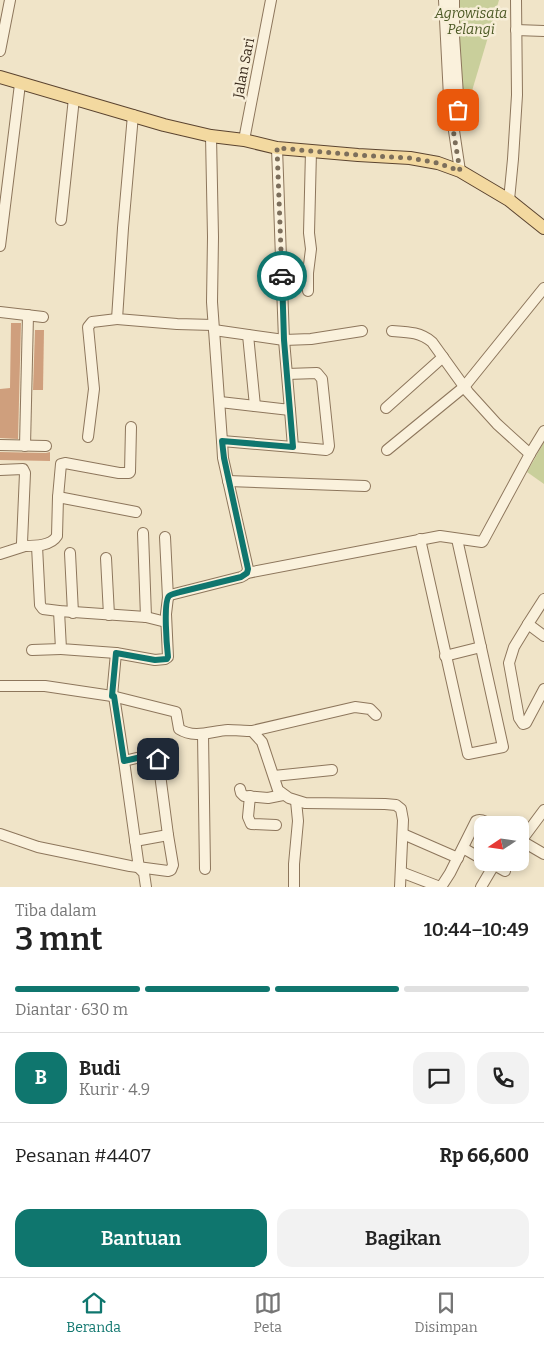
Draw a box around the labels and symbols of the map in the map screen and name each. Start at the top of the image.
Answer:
park label: Agrowisata Pelangi [434,5,507,38]
street label: Jalan Sari [230,36,258,101]
pin [437,89,479,131]
courier [257,251,307,301]
pin [137,738,179,780]
north arrow [474,816,529,871]

